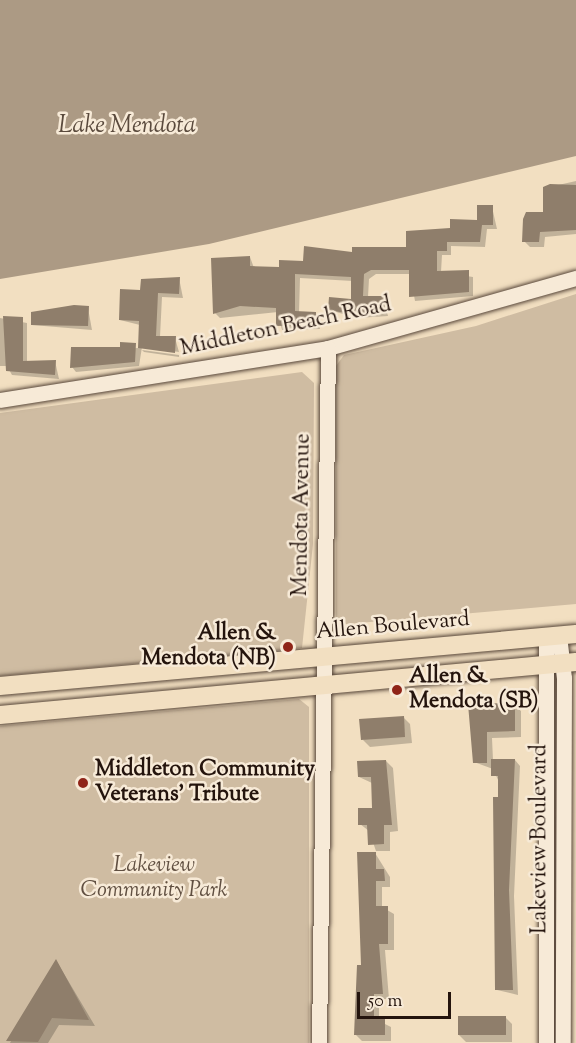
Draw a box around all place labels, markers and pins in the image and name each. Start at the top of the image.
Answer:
place label: Allen & Mendota (NB) [141,621,276,672]
marker: Allen & Mendota (NB) [281,640,295,654]
place label: Allen & Mendota (SB) [409,664,538,716]
marker: Allen & Mendota (SB) [390,683,404,697]
place label: Middleton Community Veterans' Tribute [95,757,315,808]
marker: Middleton Community Veterans' Tribute [76,776,90,790]

